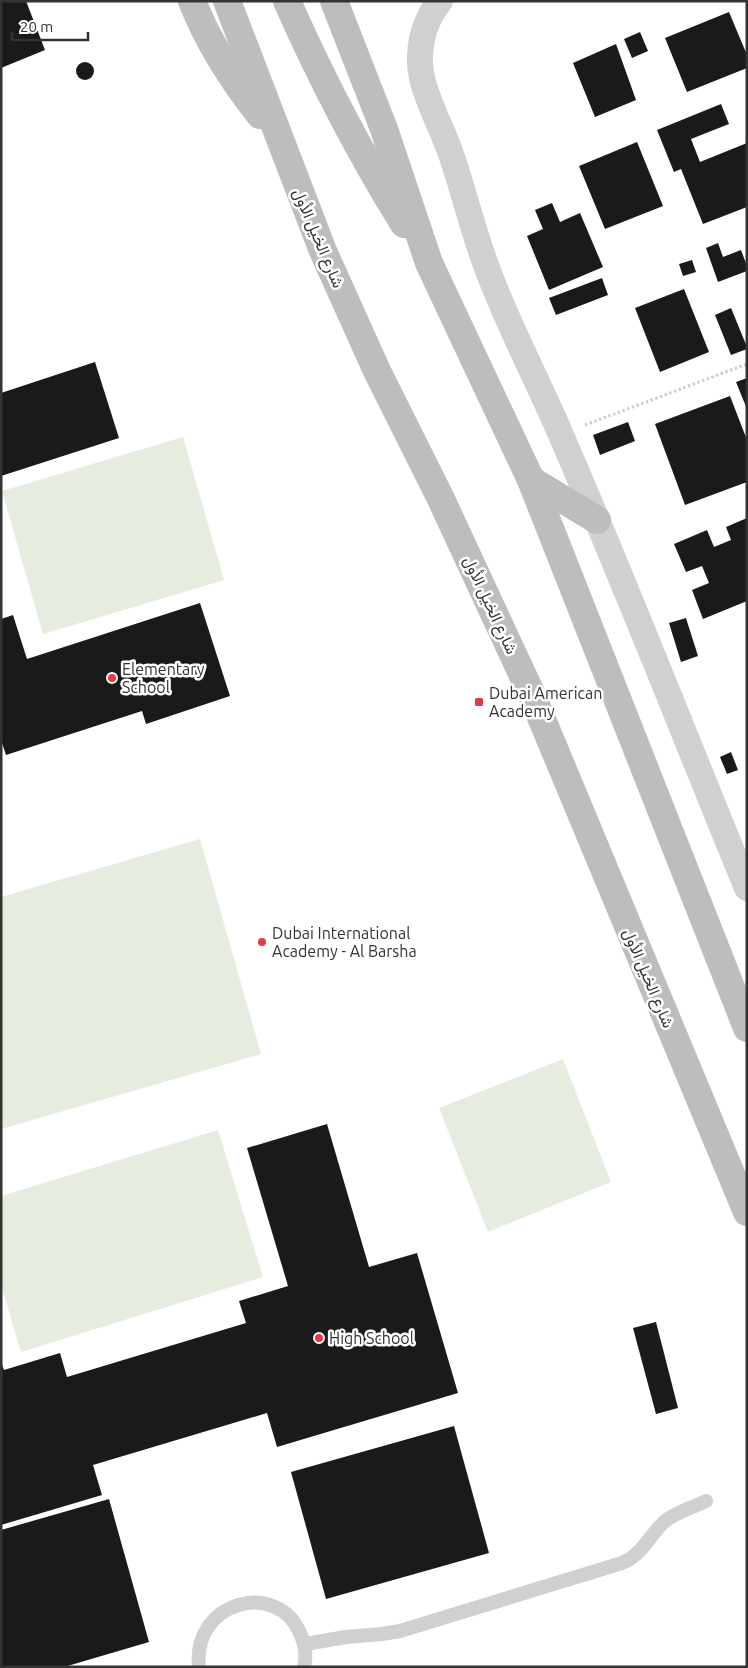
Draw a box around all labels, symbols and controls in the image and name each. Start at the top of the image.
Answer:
scale bar [12,10,89,42]
text: 20 m [20,18,53,35]
street label: شارع الخيل الأول [287,186,348,291]
street label: شارع الخيل الأول [458,553,522,658]
place label: Elementary School [122,660,205,696]
marker: Elementary School [106,672,118,684]
place label: Dubai American Academy [489,684,602,720]
marker: Dubai American Academy [473,696,485,708]
place label: Dubai International Academy - Al Barsha [272,924,417,960]
street label: شارع الخيل الأول [617,926,678,1031]
marker: Dubai International Academy - Al Barsha [256,936,268,948]
place label: High School [329,1329,414,1347]
marker: High School [313,1332,325,1344]

